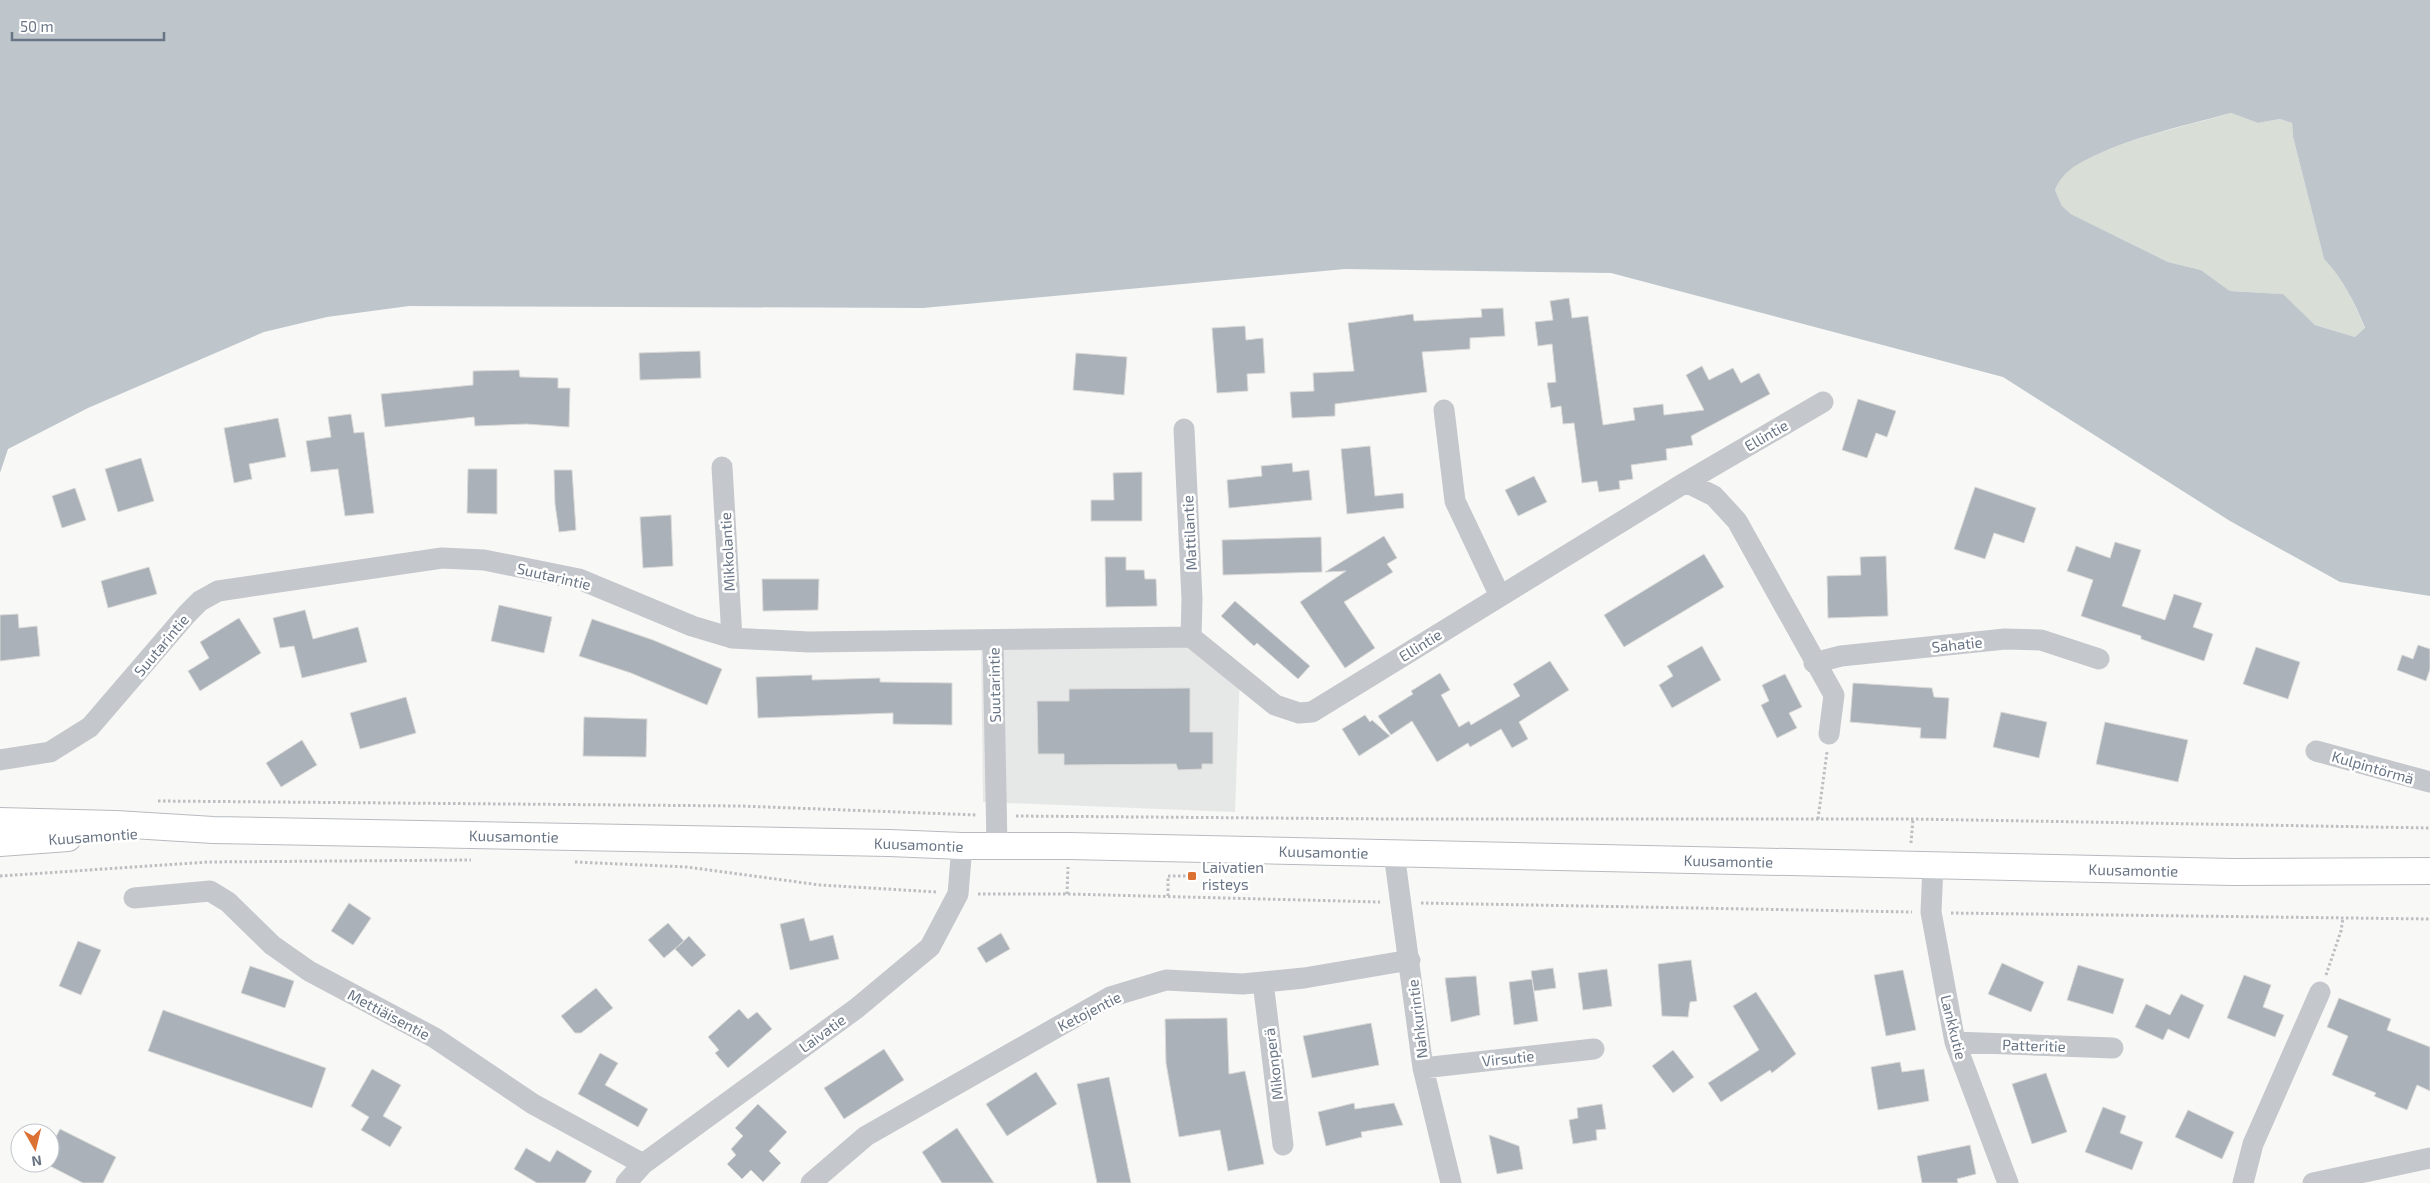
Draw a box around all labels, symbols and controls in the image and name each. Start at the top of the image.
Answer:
scale bar [12,10,165,42]
text: 50 m [20,17,54,35]
street label: Ellintie [1741,415,1791,455]
street label: Mattilantie [1178,495,1200,571]
street label: Mikkolantie [716,512,738,592]
street label: Suutarintie [515,559,593,593]
street label: Suutarintie [130,610,192,680]
street label: Ellintie [1395,625,1445,665]
street label: Sahatie [1931,632,1983,656]
street label: Suutarintie [984,647,1004,723]
street label: Kulpintörmä [2330,747,2416,787]
street label: Kuusamontie [48,824,138,848]
street label: Kuusamontie [469,826,559,846]
street label: Kuusamontie [874,834,964,855]
street label: Kuusamontie [1278,842,1369,862]
street label: Kuusamontie [1683,851,1773,871]
place label: Laivatien risteys [1202,858,1264,893]
street label: Kuusamontie [2088,860,2178,880]
marker: Laivatien risteys [1186,870,1198,882]
street label: Nahkurintie [1403,978,1431,1060]
street label: Mettiäisentie [345,985,433,1043]
street label: Ketojentie [1054,987,1124,1036]
street label: Lankkutie [1937,993,1971,1061]
street label: Laivatie [795,1010,849,1056]
street label: Mikonperä [1260,1027,1286,1101]
street label: Patteritie [2002,1035,2066,1055]
street label: Virsutie [1481,1046,1535,1070]
north arrow [10,1123,60,1173]
text: N [31,1152,43,1170]

